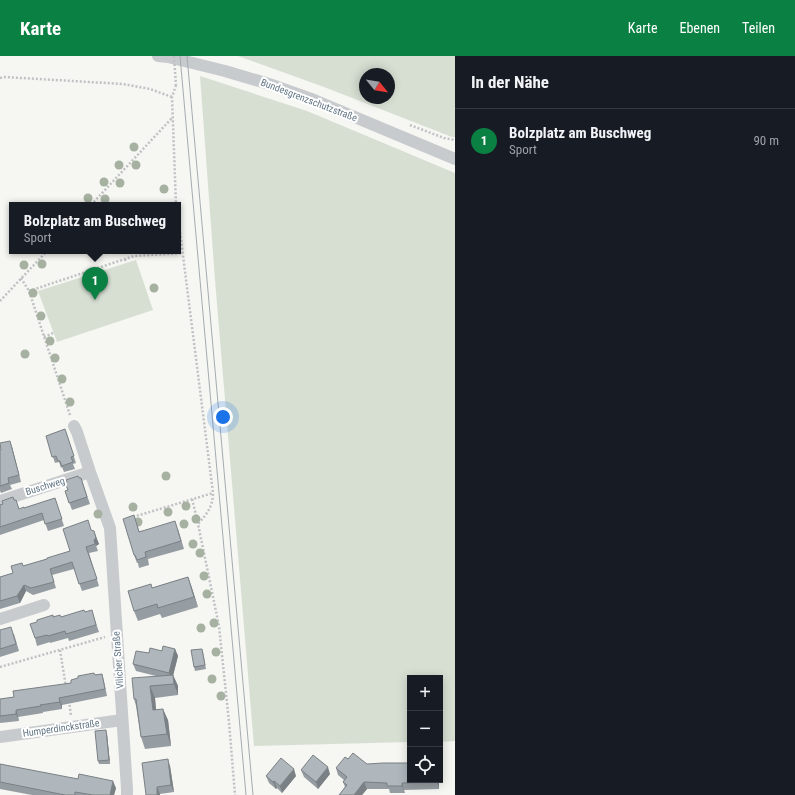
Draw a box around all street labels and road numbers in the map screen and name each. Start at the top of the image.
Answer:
street label: Bundesgrenzschutzstraße [259,77,359,124]
street label: Buschweg [24,475,66,497]
street label: Vilicher Straße [110,631,125,689]
street label: Humperdinckstraße [22,717,100,739]

